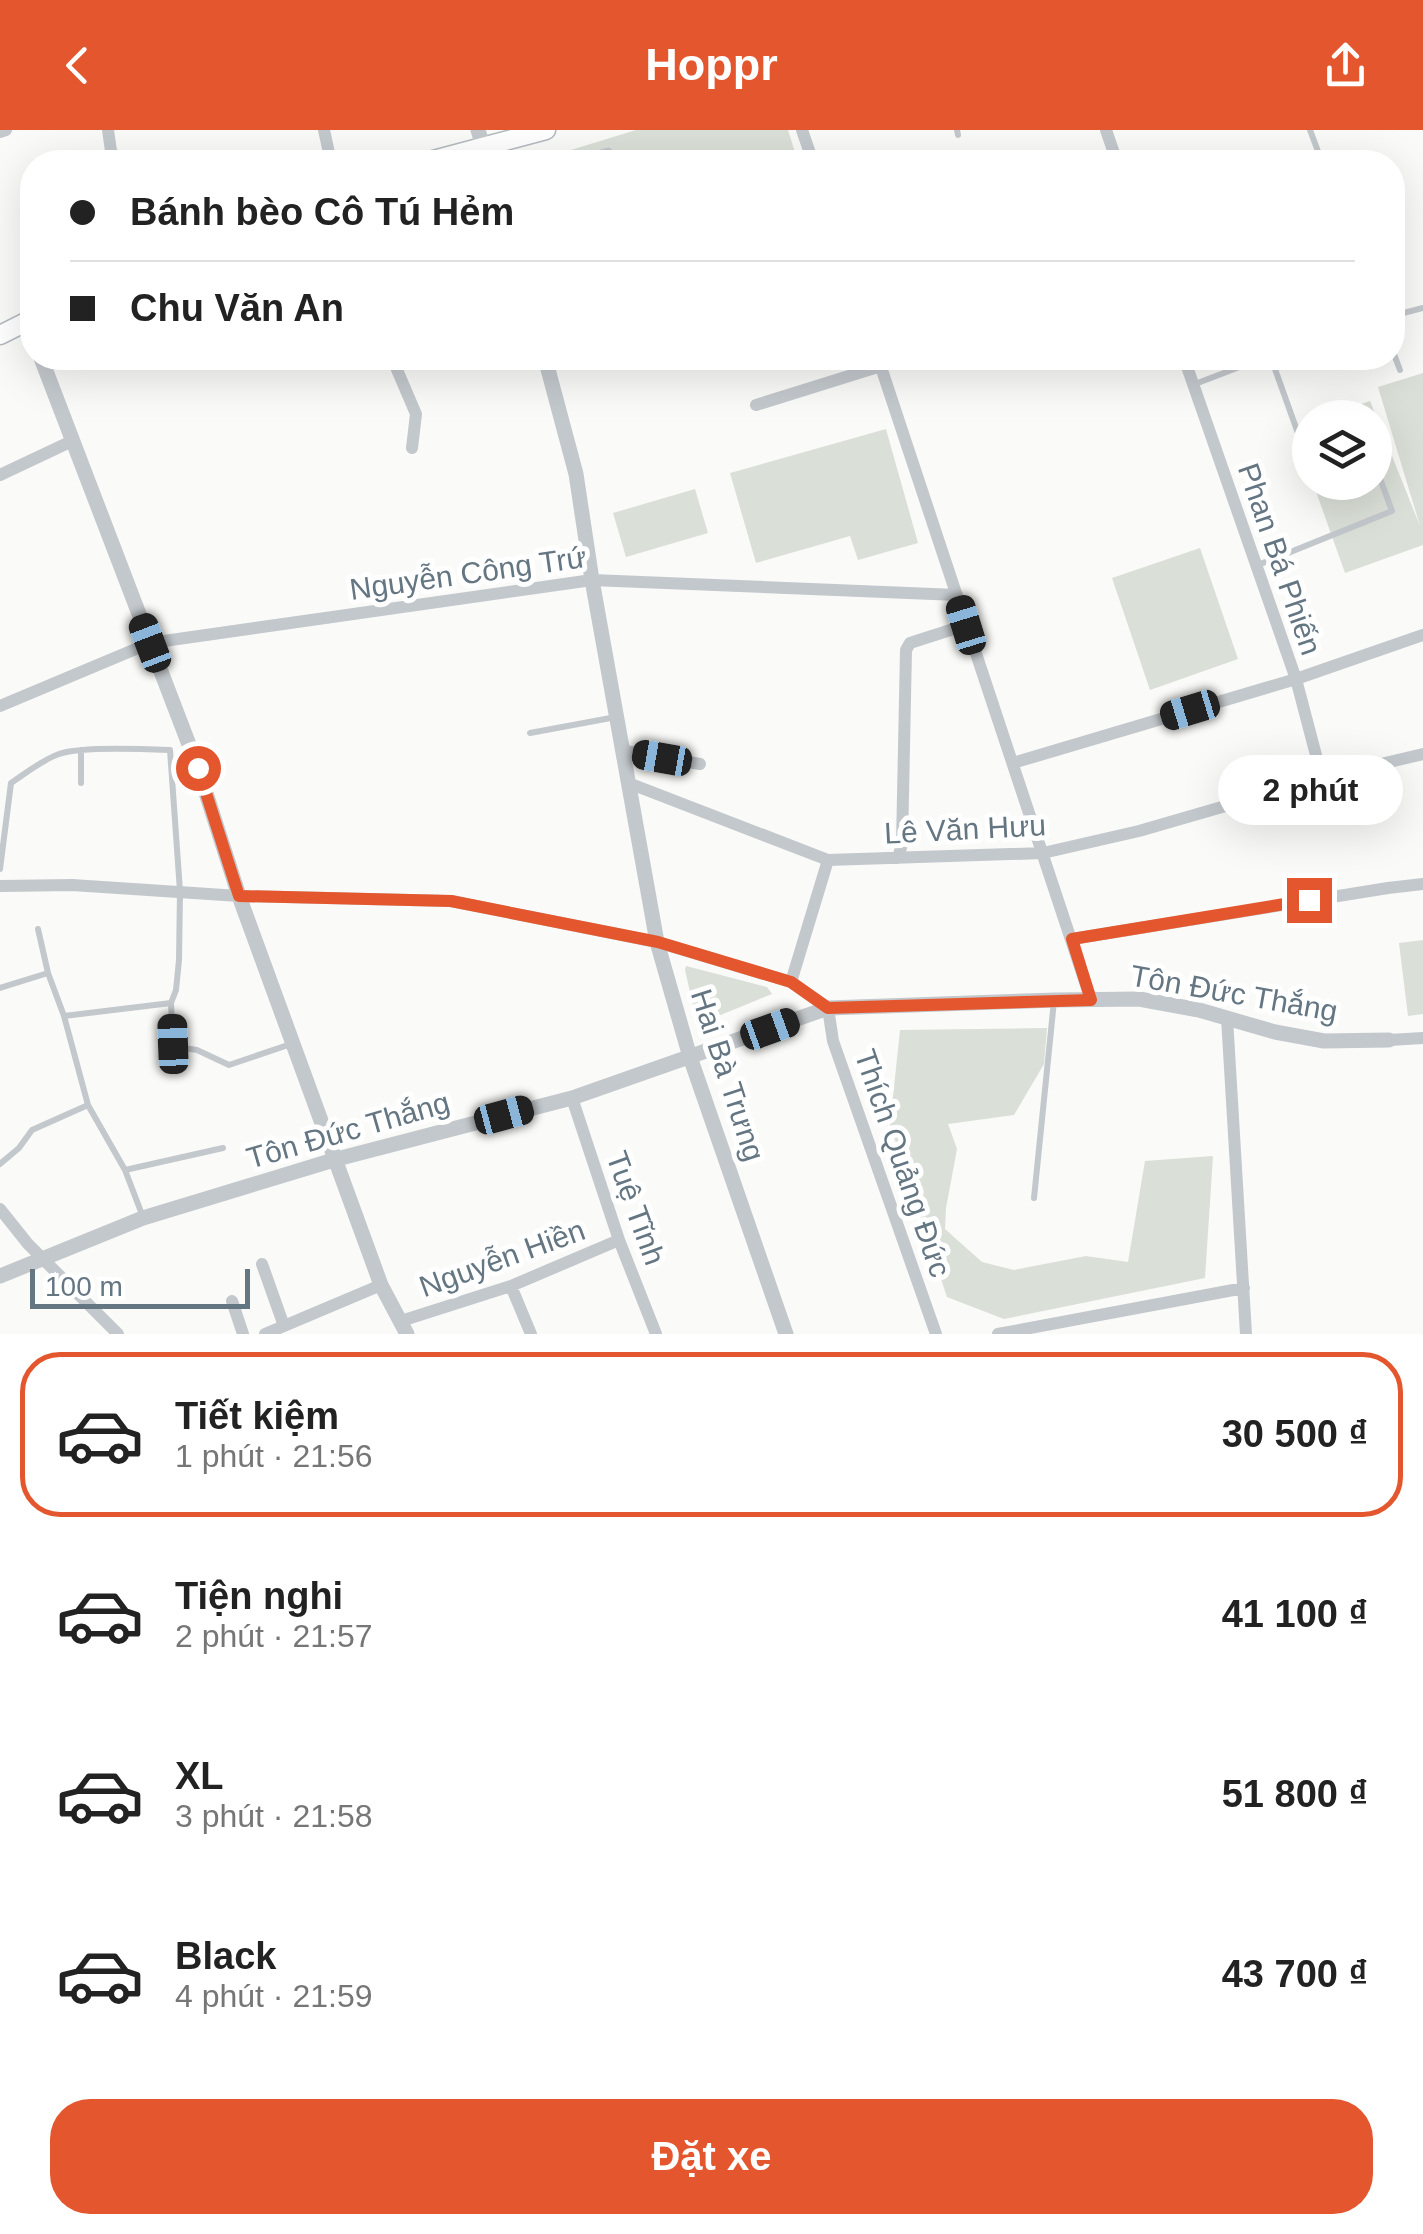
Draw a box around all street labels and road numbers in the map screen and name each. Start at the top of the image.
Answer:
street label: Phan Bá Phiến [1232,459,1328,659]
street label: Nguyễn Công Trứ [348,540,588,606]
street label: Lê Văn Hưu [883,808,1047,850]
street label: Tôn Đức Thắng [1128,959,1340,1027]
street label: Hai Bà Trưng [685,985,771,1165]
street label: Thích Quảng Đức [849,1045,957,1281]
street label: Tôn Đức Thắng [243,1085,453,1175]
street label: Tuệ Tĩnh [600,1147,672,1269]
street label: Nguyễn Hiền [415,1213,589,1303]

